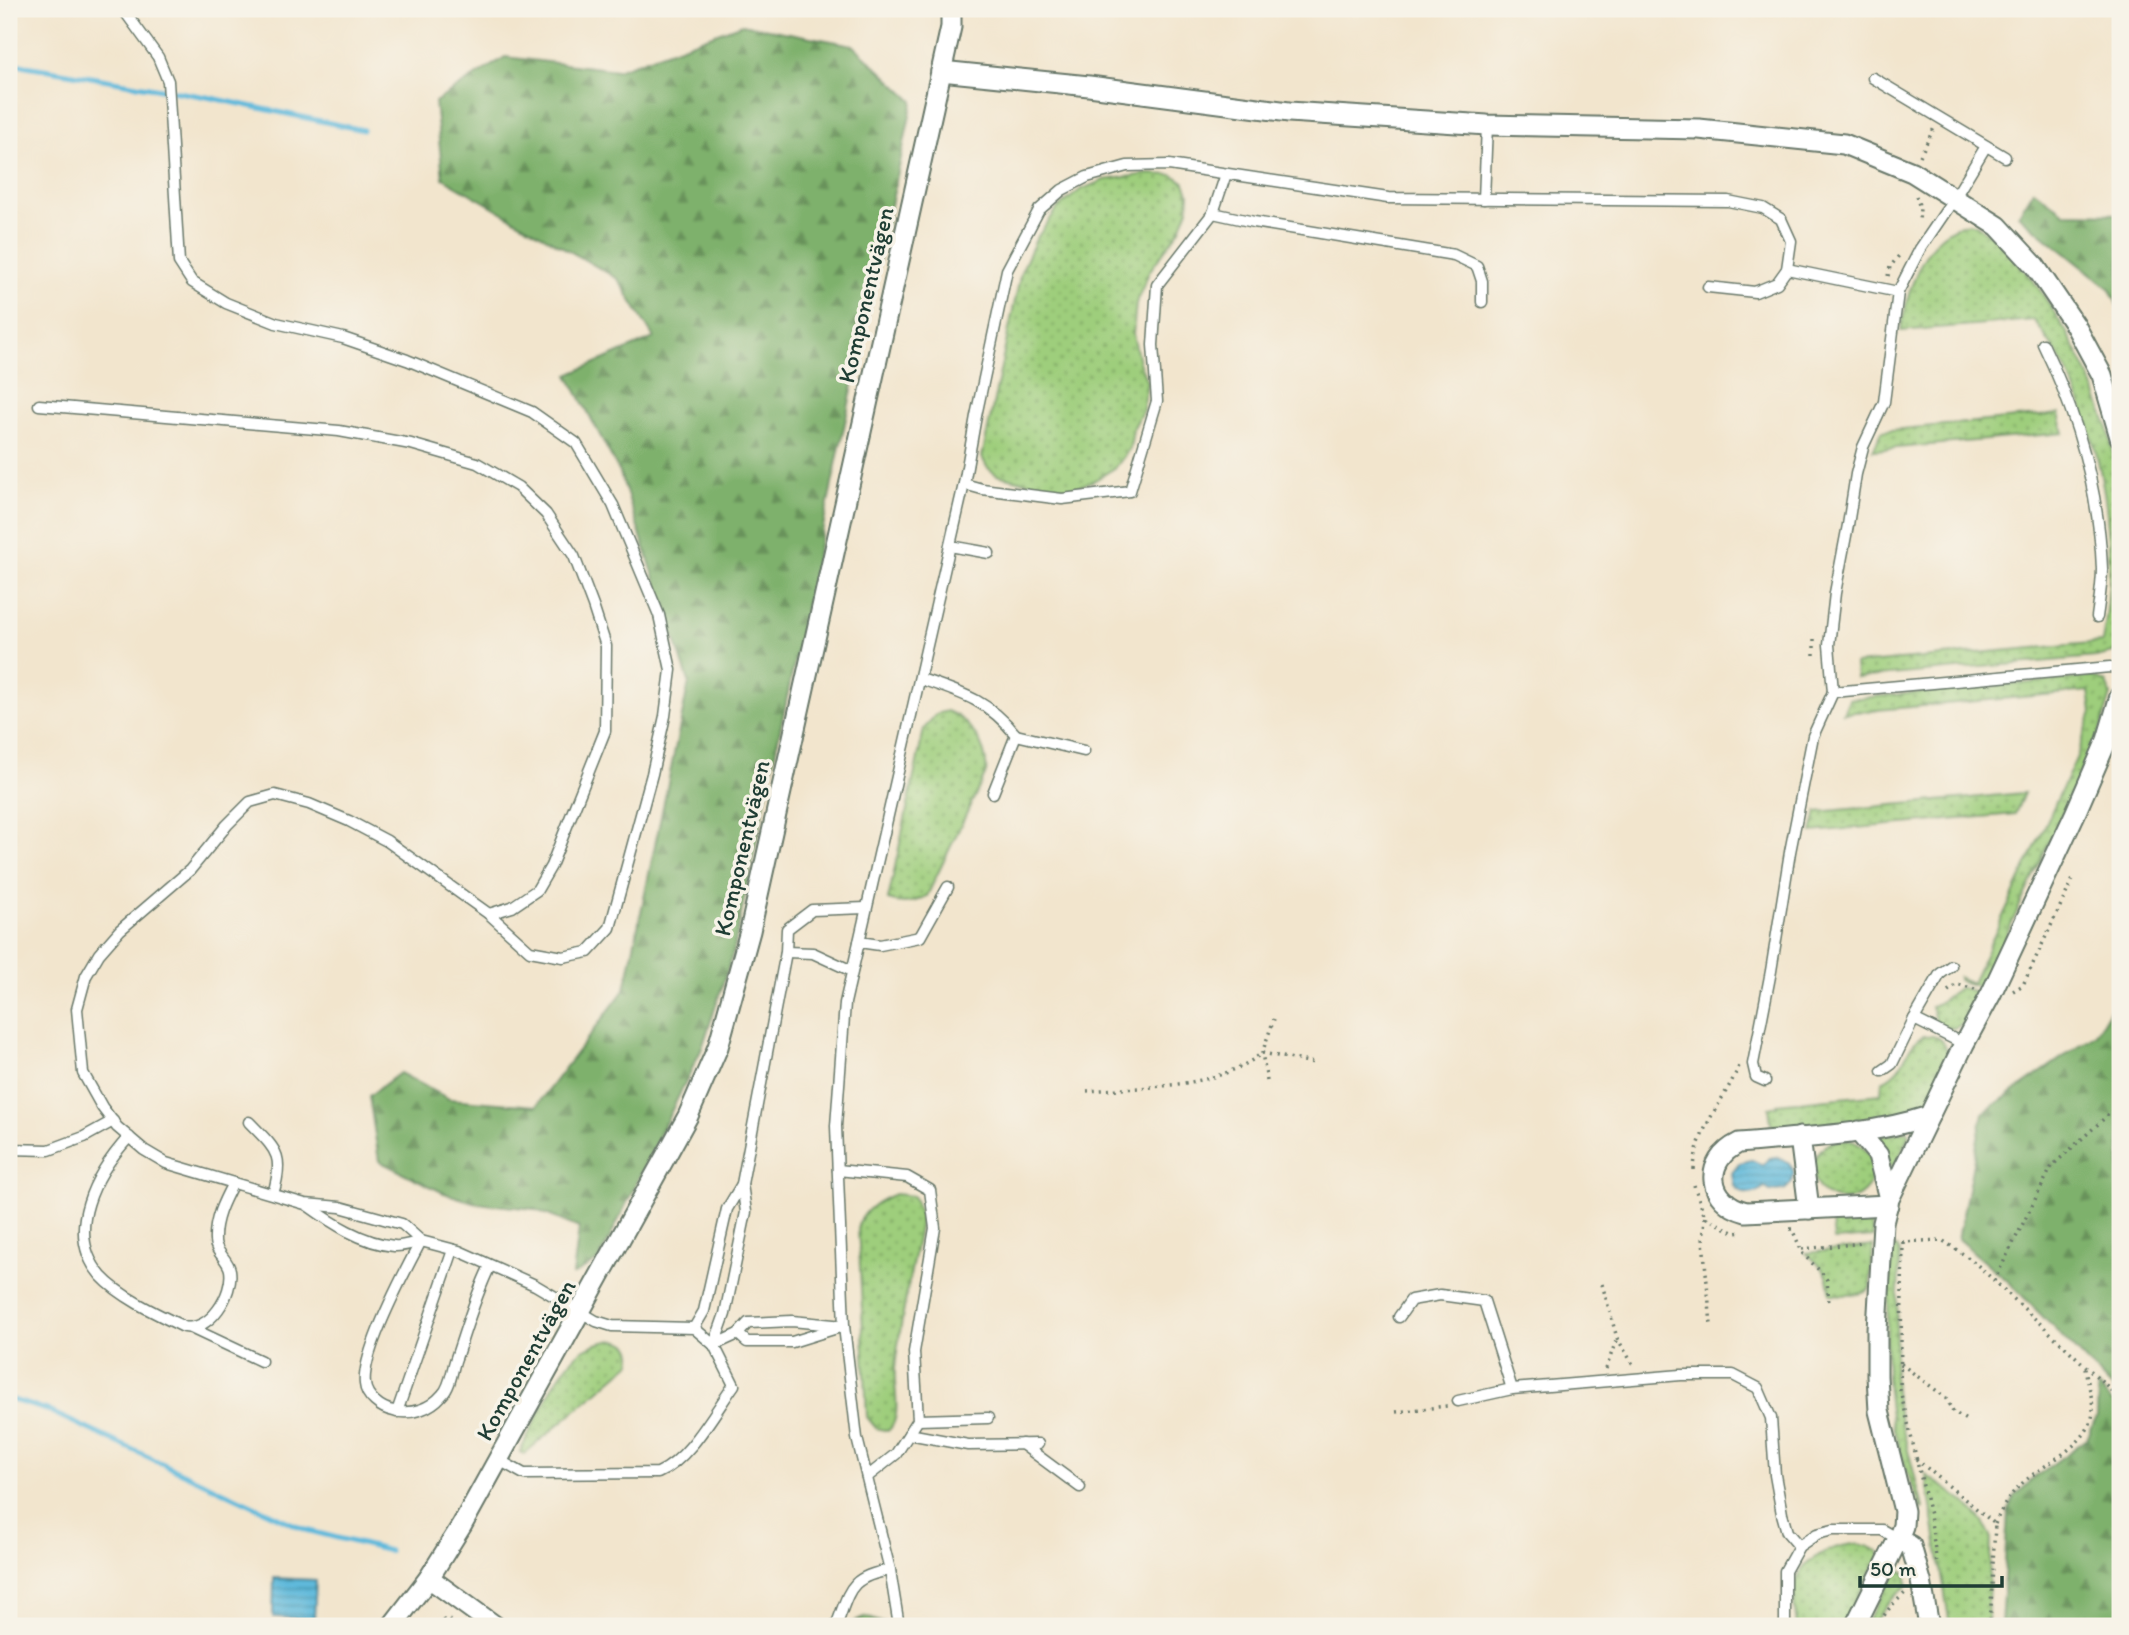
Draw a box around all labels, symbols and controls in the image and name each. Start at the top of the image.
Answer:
street label: Komponentvägen [831,204,900,386]
street label: Komponentvägen [707,757,776,939]
street label: Komponentvägen [469,1274,582,1445]
scale bar [1860,1544,2001,1588]
text: 50 m [1870,1556,1917,1581]

